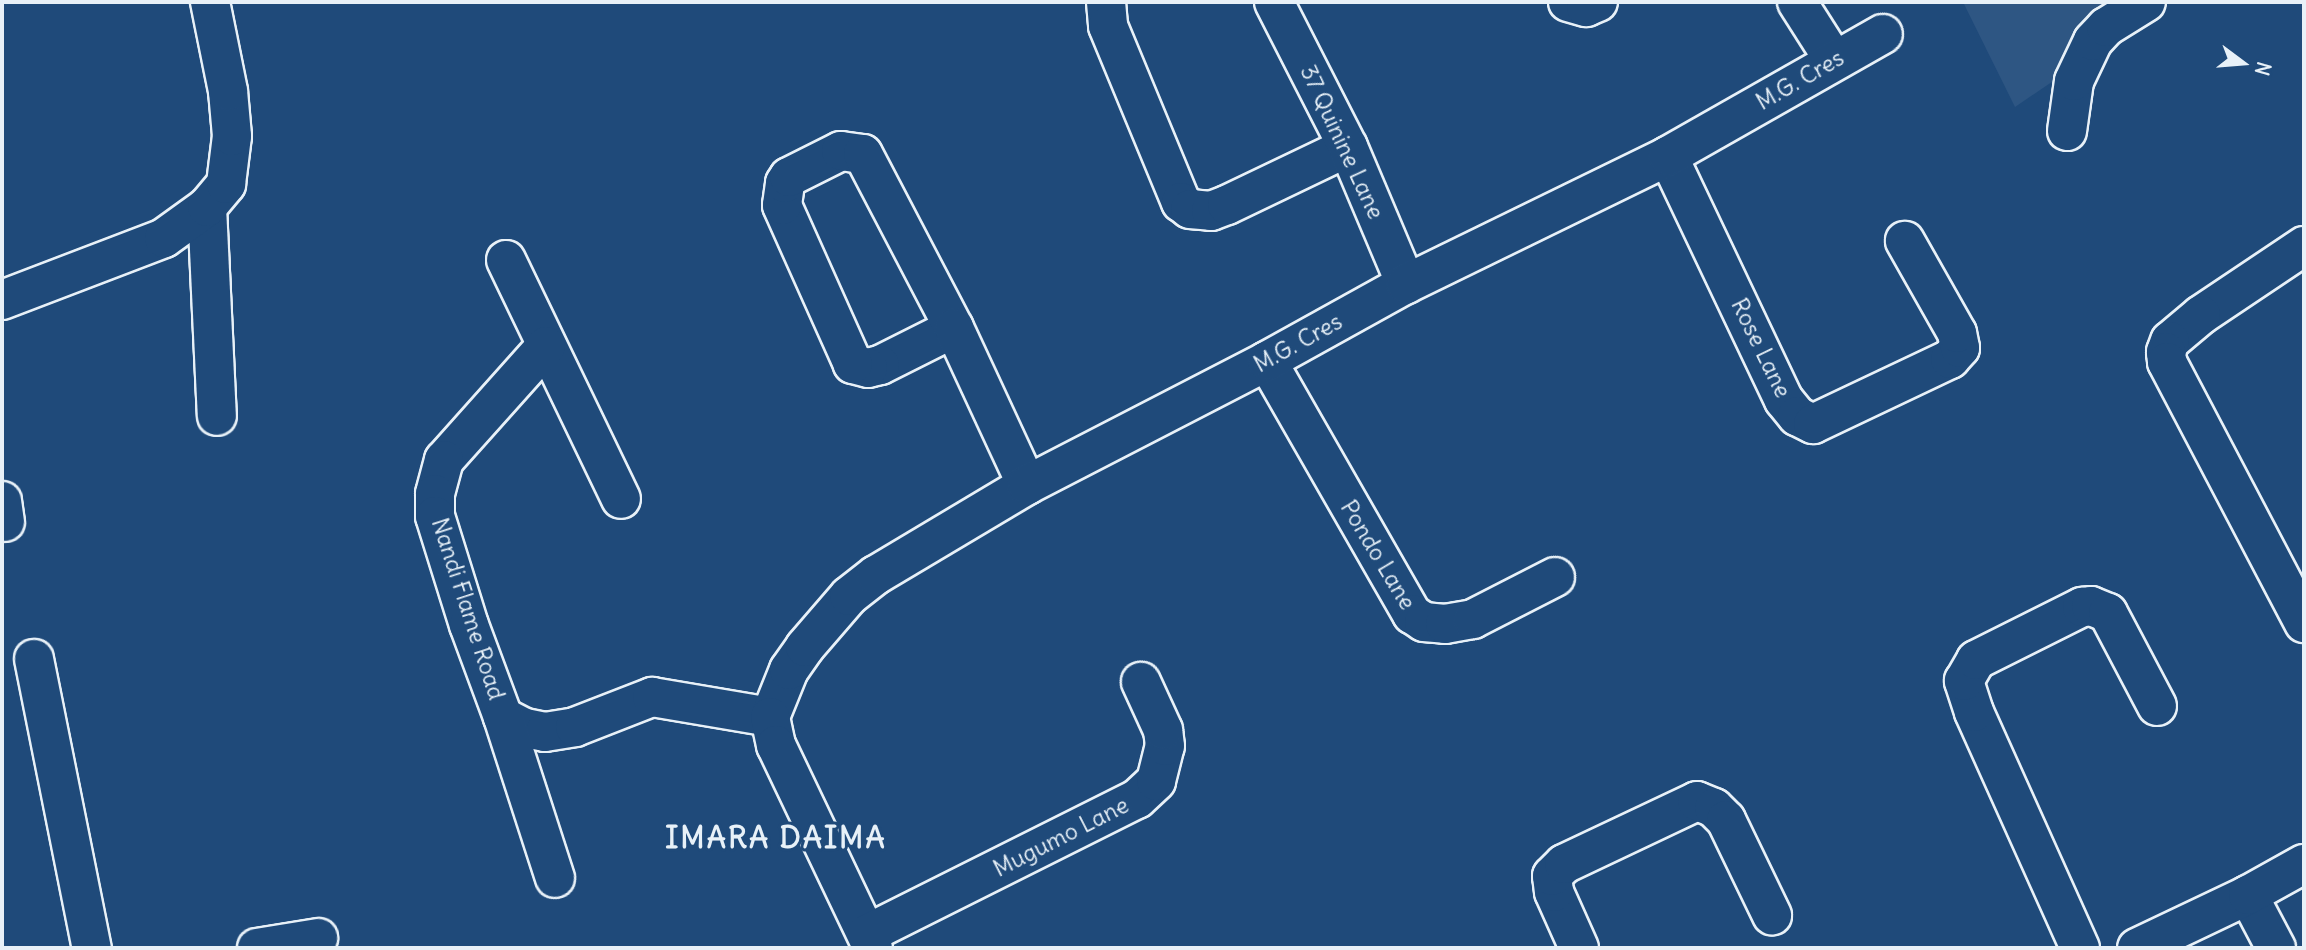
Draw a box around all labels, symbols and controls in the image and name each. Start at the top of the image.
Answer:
north arrow [2208,28,2278,98]
street label: M.G. Cres [1751,44,1849,116]
text: N [2250,59,2277,78]
street label: 37 Quinine Lane [1294,61,1390,223]
street label: Rose Lane [1725,294,1797,402]
street label: M.G. Cres [1249,308,1347,378]
street label: Pondo Lane [1335,495,1421,615]
street label: Nandi Flame Road [426,515,510,703]
street label: Mugumo Lane [989,791,1133,883]
district label: IMARA DAIMA [667,819,885,855]

